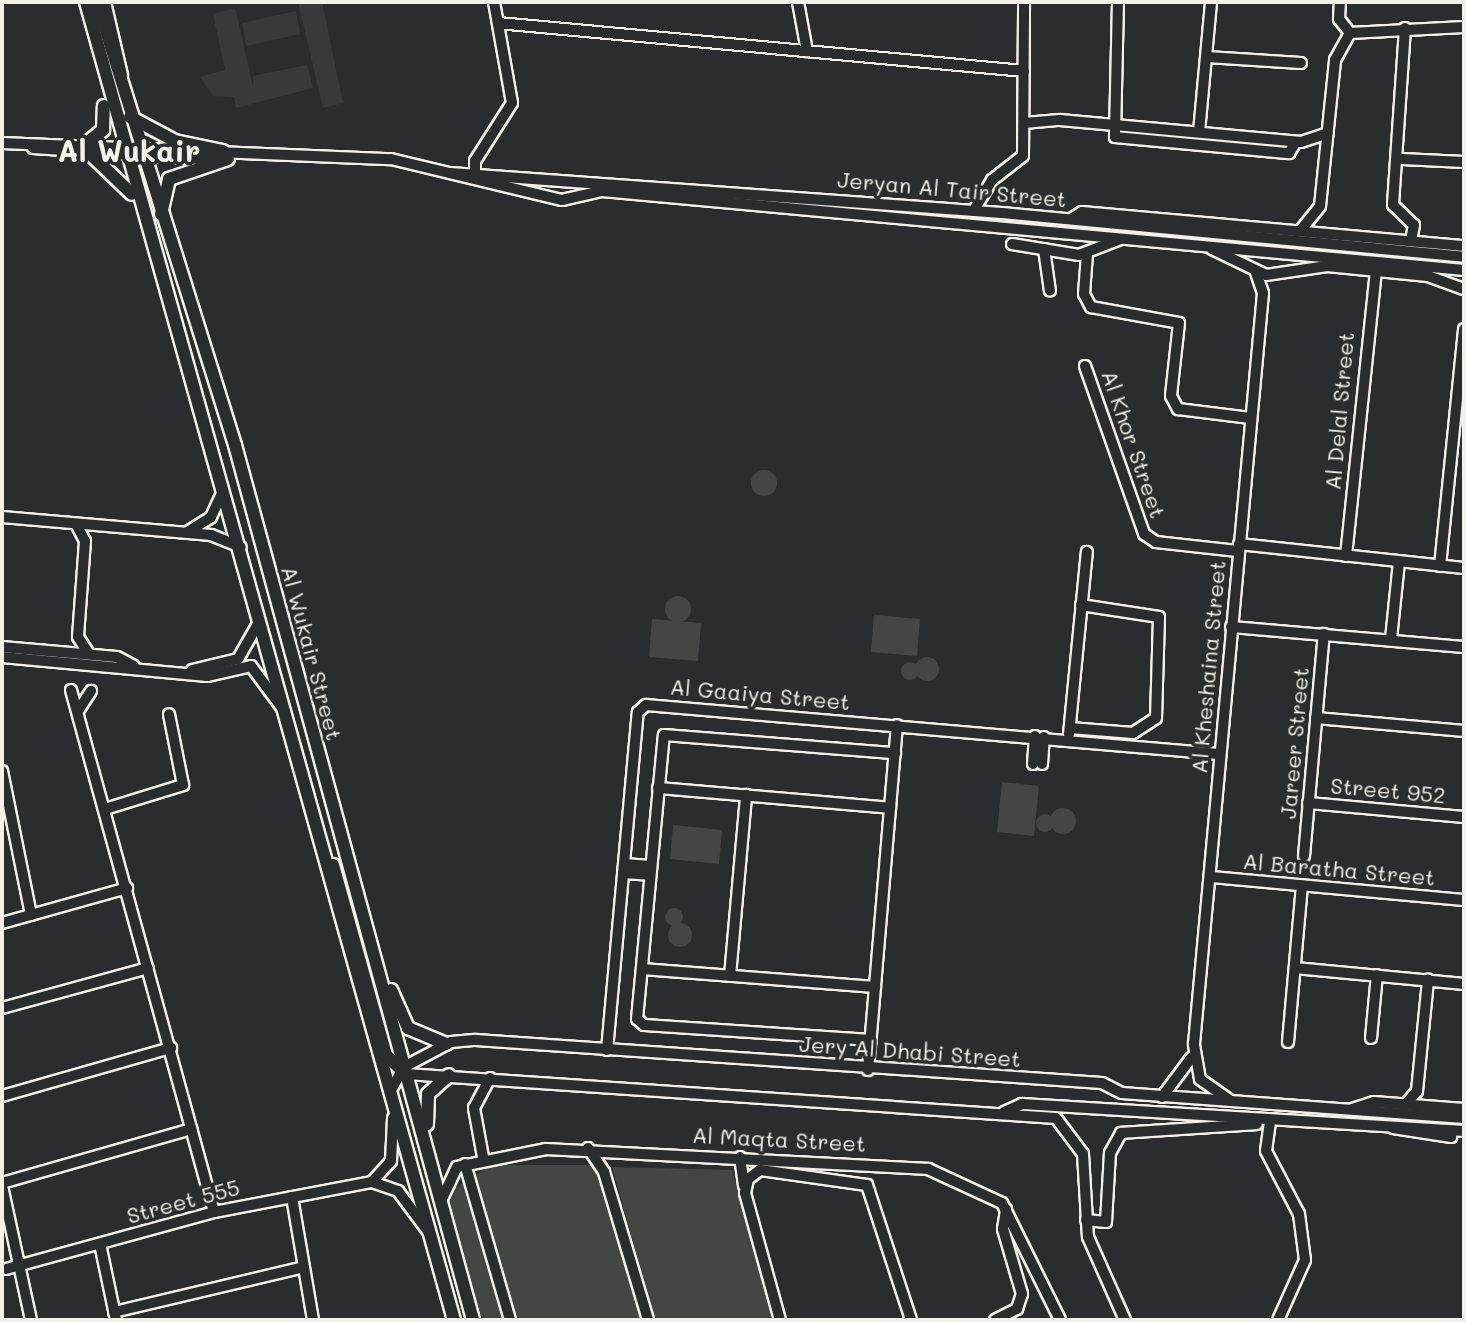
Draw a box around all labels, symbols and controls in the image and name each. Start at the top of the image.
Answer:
district label: Al Wukair [58,132,200,168]
street label: Jeryan Al Tair Street [836,166,1068,212]
street label: Al Delal Street [1319,331,1359,491]
street label: Al Khor Street [1096,367,1172,521]
street label: Al Kheshaina Street [1186,559,1230,775]
street label: Al Wukair Street [276,563,348,743]
street label: Jareer Street [1274,666,1314,820]
street label: Al Gaaiya Street [669,673,851,715]
street label: Street 952 [1329,772,1447,808]
street label: Al Baratha Street [1242,847,1436,891]
street label: Jery Al Dhabi Street [798,1030,1022,1072]
street label: Al Maqta Street [692,1121,866,1157]
street label: Street 555 [124,1173,242,1229]

